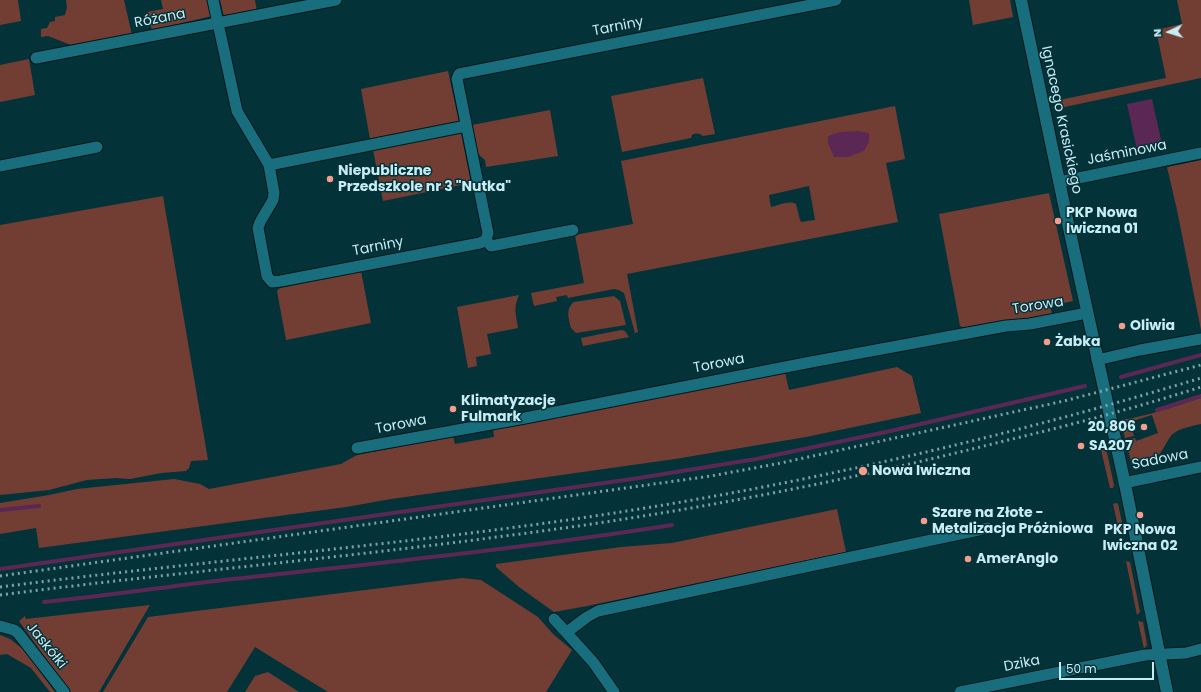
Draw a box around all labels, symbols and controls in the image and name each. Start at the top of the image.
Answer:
street label: Różana [133,6,187,32]
north arrow [1149,12,1189,52]
street label: Tarniny [591,14,645,40]
text: N [1149,28,1165,38]
street label: Ignacego Krasickiego [1037,45,1085,195]
street label: Jaśminowa [1086,137,1168,169]
place label: Niepubliczne Przedszkole nr 3 "Nutka" [338,163,511,196]
marker: Niepubliczne Przedszkole nr 3 "Nutka" [325,174,335,184]
place label: PKP Nowa Iwiczna 01 [1066,205,1138,238]
marker: PKP Nowa Iwiczna 01 [1053,216,1063,226]
street label: Tarniny [351,234,405,260]
street label: Torowa [1011,294,1065,318]
place label: Oliwia [1130,318,1175,334]
marker: Oliwia [1117,321,1127,331]
place label: Żabka [1055,334,1101,350]
marker: Żabka [1042,337,1052,347]
street label: Torowa [692,351,746,377]
place label: Klimatyzacje Fulmark [461,393,556,426]
marker: Klimatyzacje Fulmark [448,404,458,414]
street label: Torowa [374,412,428,438]
place label: 20,806 [1088,419,1136,435]
marker: 20,806 [1139,422,1149,432]
place label: SA207 [1089,438,1133,454]
marker: SA207 [1076,441,1086,451]
street label: Sadowa [1130,446,1190,474]
place label: Nowa Iwiczna [872,463,971,479]
marker: Nowa Iwiczna [857,465,869,477]
place label: Szare na Złote - Metalizacja Próżniowa [932,505,1093,538]
marker: PKP Nowa Iwiczna 02 [1135,510,1145,520]
marker: Szare na Złote - Metalizacja Próżniowa [919,516,929,526]
place label: PKP Nowa Iwiczna 02 [1103,522,1177,554]
place label: AmerAnglo [976,551,1058,567]
marker: AmerAnglo [963,554,973,564]
street label: Jaskółki [22,620,70,672]
street label: Dzika [1003,652,1041,676]
scale bar [1061,654,1156,680]
text: 50 m [1066,660,1097,677]

